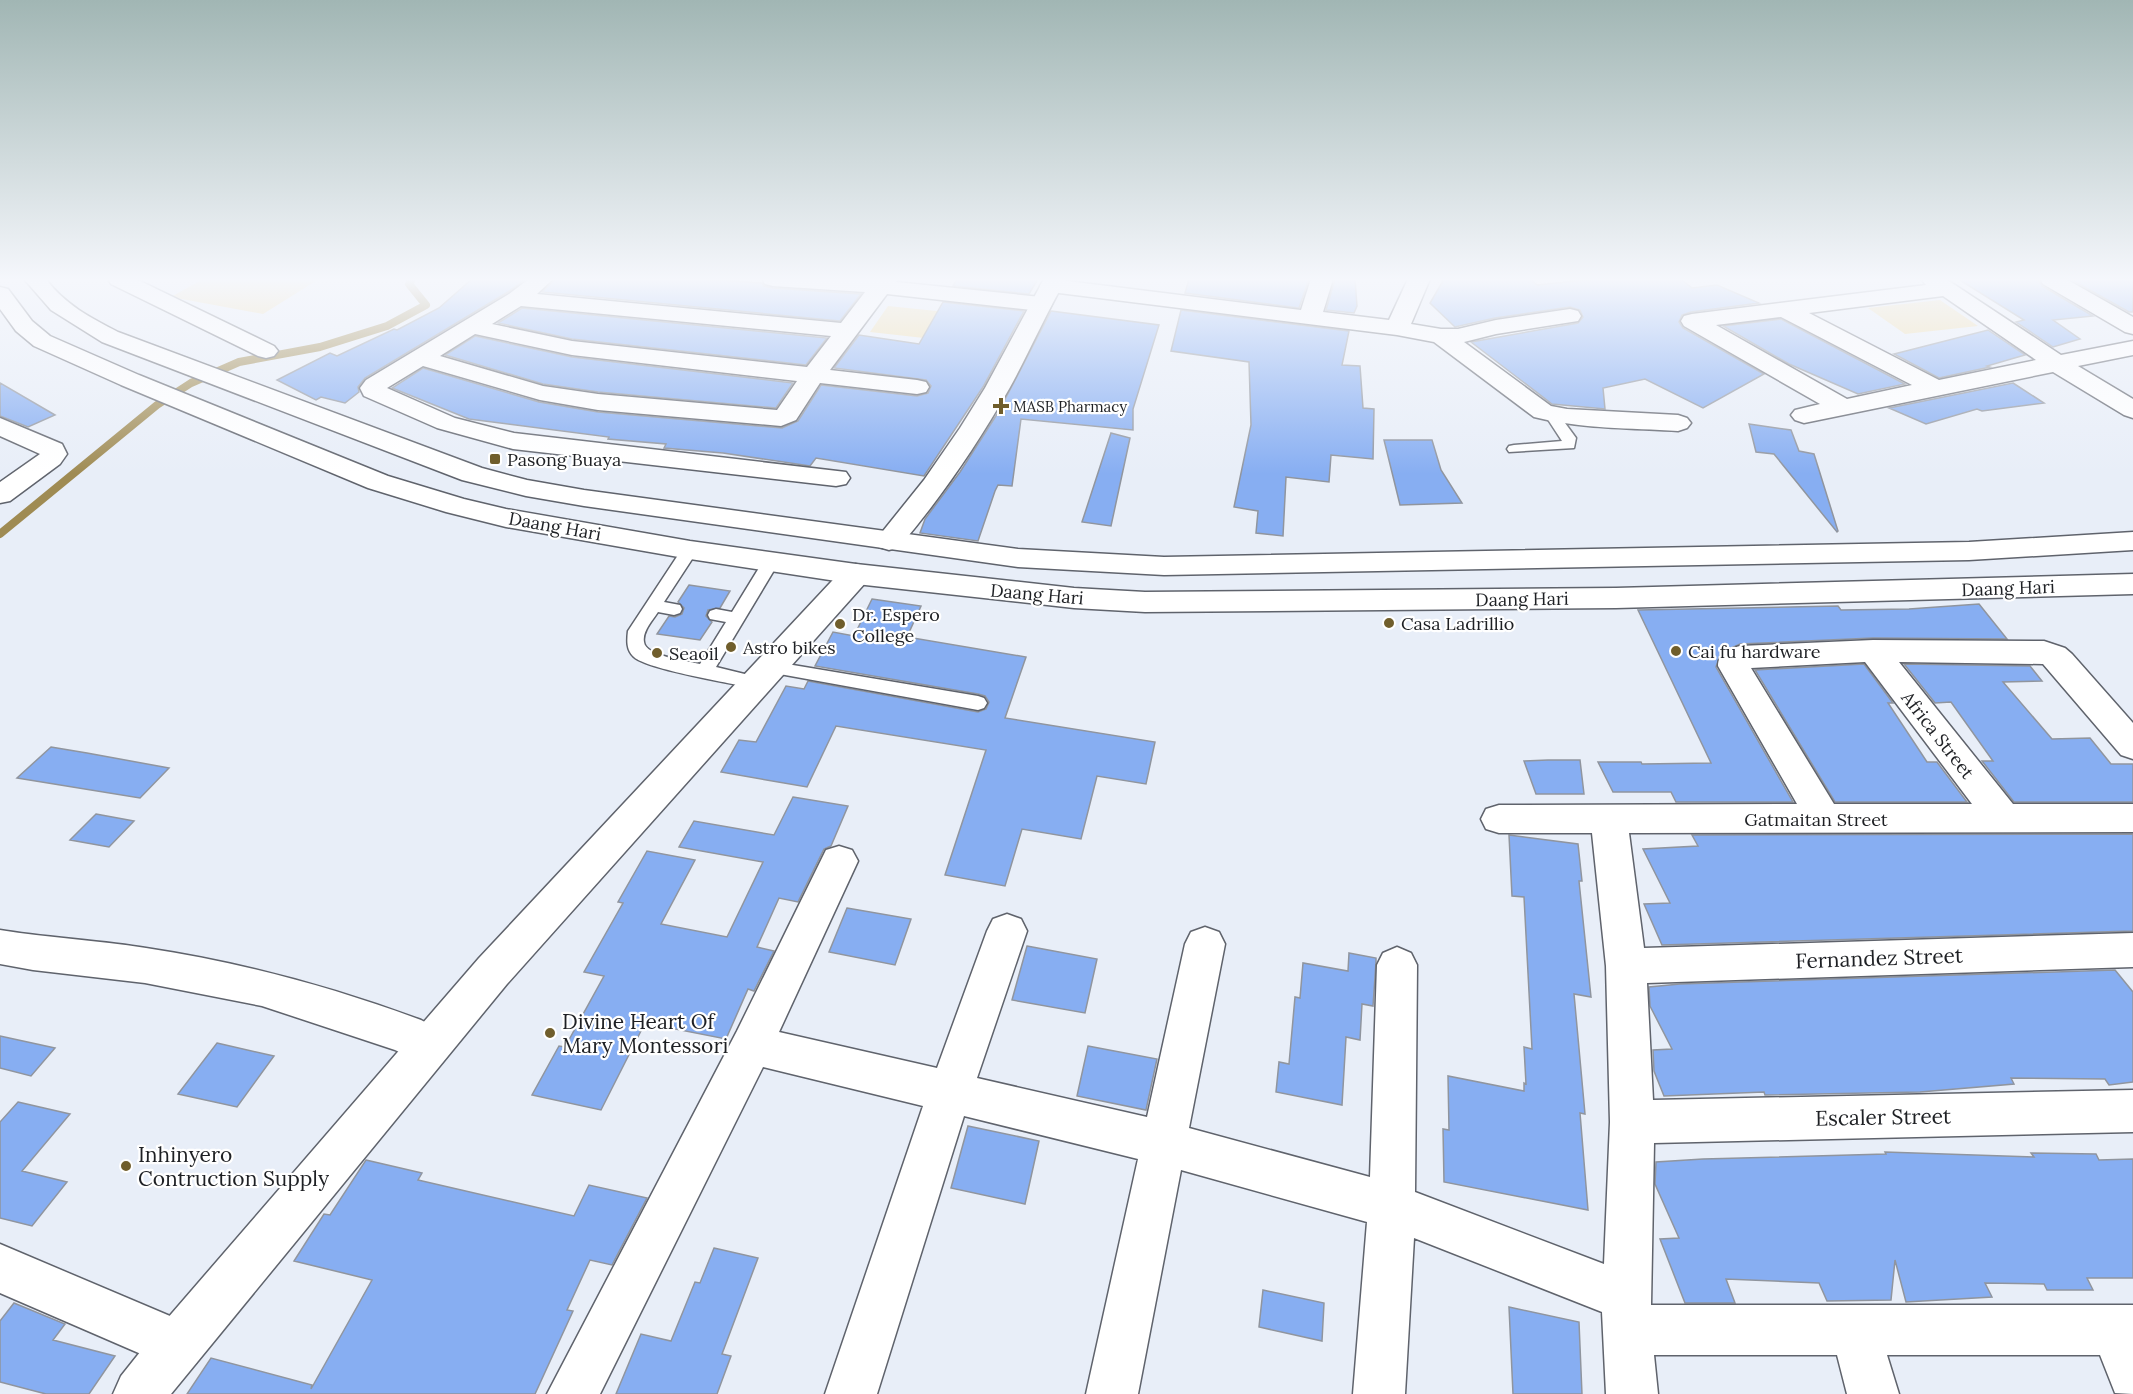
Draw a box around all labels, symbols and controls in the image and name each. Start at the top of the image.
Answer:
place label: MASB Pharmacy [1013,397,1127,416]
marker: MASB Pharmacy [994,399,1008,413]
place label: Pasong Buaya [507,448,621,471]
marker: Pasong Buaya [488,452,502,466]
street label: Daang Hari [507,507,603,545]
street label: Daang Hari [1961,575,2055,601]
street label: Daang Hari [989,578,1085,610]
street label: Daang Hari [1475,587,1569,611]
place label: Dr. Espero College [852,603,940,647]
place label: Casa Ladrillio [1401,612,1514,635]
marker: Casa Ladrillio [1382,616,1396,630]
marker: Dr. Espero College [833,617,847,631]
place label: Astro bikes [742,636,836,659]
marker: Astro bikes [724,640,738,654]
place label: Cai fu hardware [1688,640,1821,663]
place label: Seaoil [669,642,719,665]
marker: Cai fu hardware [1669,644,1683,658]
marker: Seaoil [650,646,664,660]
street label: Africa Street [1896,686,1979,783]
street label: Gatmaitan Street [1744,808,1888,831]
street label: Fernandez Street [1795,942,1964,974]
place label: Divine Heart Of Mary Montessori [562,1008,728,1059]
marker: Divine Heart Of Mary Montessori [543,1026,557,1040]
street label: Escaler Street [1815,1102,1952,1132]
place label: Inhinyero Contruction Supply [138,1141,329,1192]
marker: Inhinyero Contruction Supply [119,1159,133,1173]

